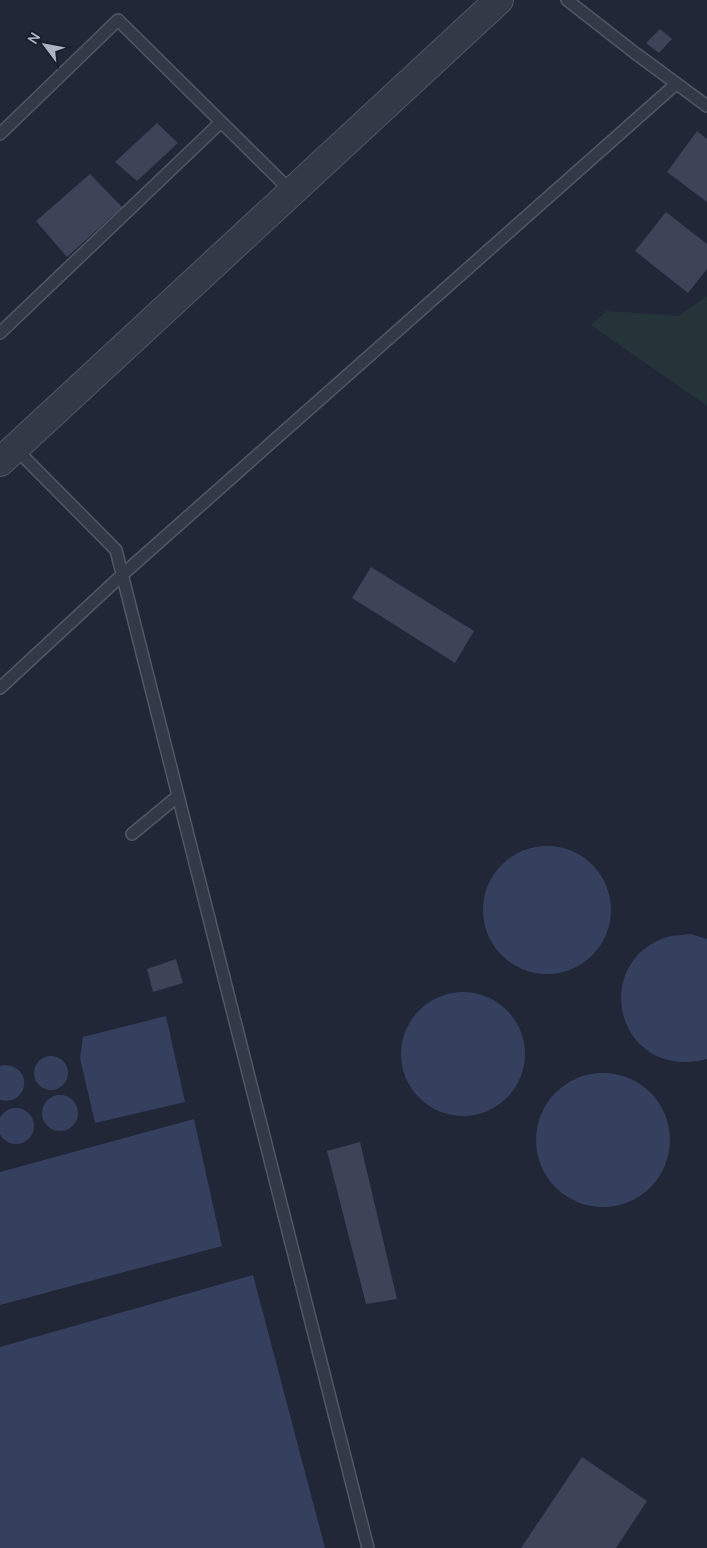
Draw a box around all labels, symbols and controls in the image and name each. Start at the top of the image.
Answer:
north arrow [20,20,70,70]
text: N [23,29,44,47]

